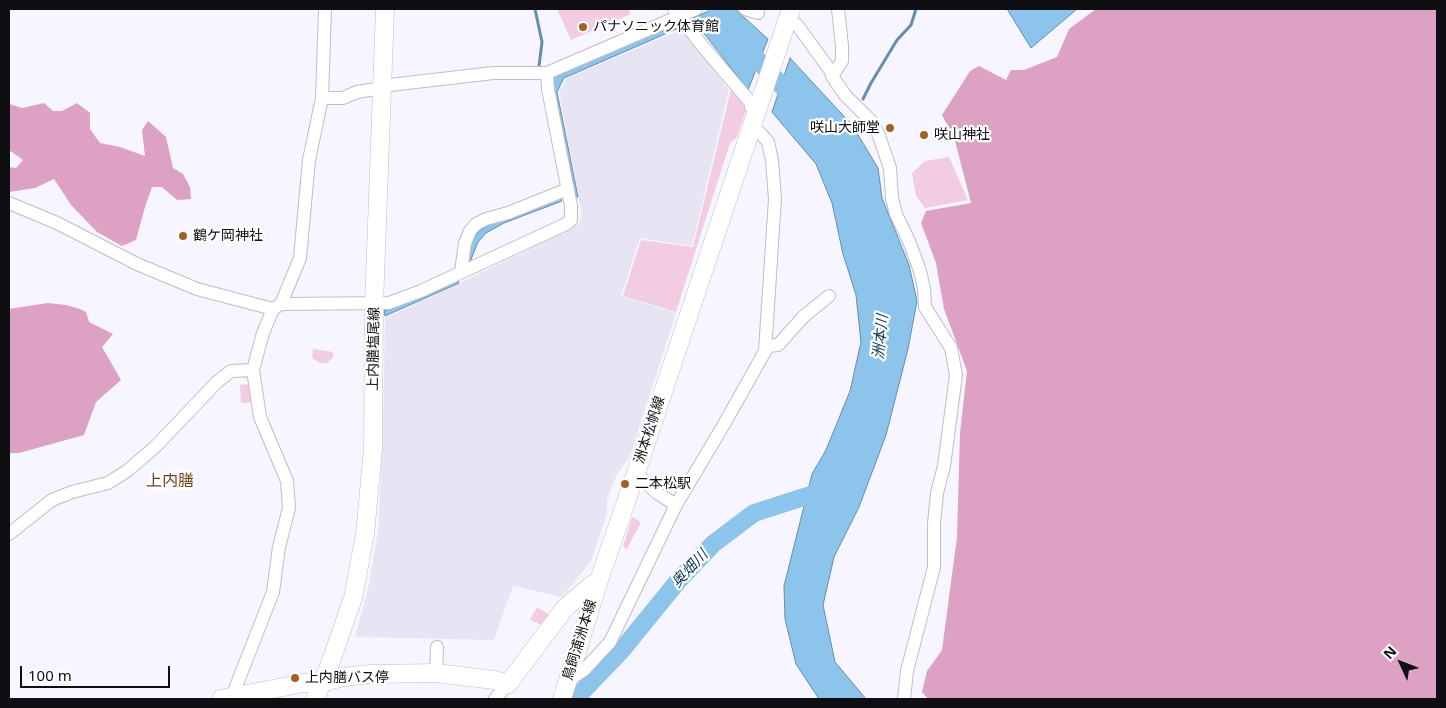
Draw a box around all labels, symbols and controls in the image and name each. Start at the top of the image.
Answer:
place label: パナソニック体育館 [593,19,719,35]
marker: パナソニック体育館 [577,21,589,33]
place label: 咲山大師堂 [810,120,880,136]
marker: 咲山大師堂 [884,122,896,134]
place label: 咲山神社 [934,127,990,143]
marker: 咲山神社 [918,129,930,141]
place label: 鶴ケ岡神社 [193,228,263,244]
marker: 鶴ケ岡神社 [177,230,189,242]
street label: 上内膳塩尾線 [365,307,383,391]
water label: 洲本川 [870,314,892,360]
street label: 洲本松帆線 [631,394,669,466]
district label: 上内膳 [146,471,194,491]
place label: 二本松駅 [635,476,691,492]
marker: 二本松駅 [619,478,631,490]
water label: 奥畑川 [668,546,712,592]
street label: 鳥飼浦洲本線 [560,597,600,683]
north arrow [1376,638,1426,688]
text: N [1379,642,1400,663]
scale bar [22,656,172,688]
text: 100 m [28,665,72,685]
place label: 上内膳バス停 [305,670,389,686]
marker: 上内膳バス停 [289,672,301,684]

